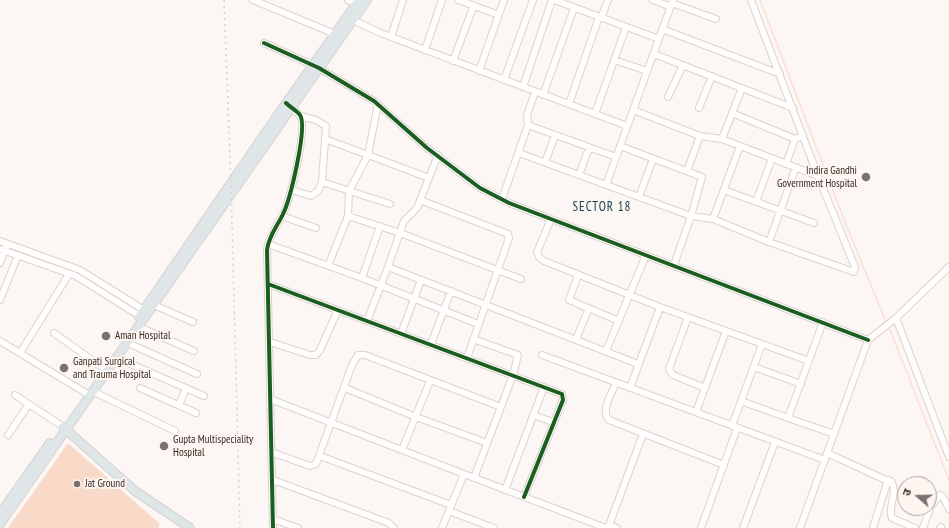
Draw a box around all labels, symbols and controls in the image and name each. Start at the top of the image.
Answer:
place label: Indira Gandhi Government Hospital [777,164,857,190]
marker: Indira Gandhi Government Hospital [860,171,872,183]
district label: SECTOR 18 [573,199,631,215]
place label: Aman Hospital [115,329,170,343]
marker: Aman Hospital [100,330,112,342]
place label: Ganpati Surgical and Trauma Hospital [73,355,151,381]
marker: Ganpati Surgical and Trauma Hospital [58,362,70,374]
place label: Gupta Multispeciality Hospital [173,433,253,459]
marker: Gupta Multispeciality Hospital [158,440,170,452]
north arrow [897,476,937,516]
place label: Jat Ground [85,477,125,491]
marker: Jat Ground [72,479,82,489]
text: उ [899,487,914,498]

